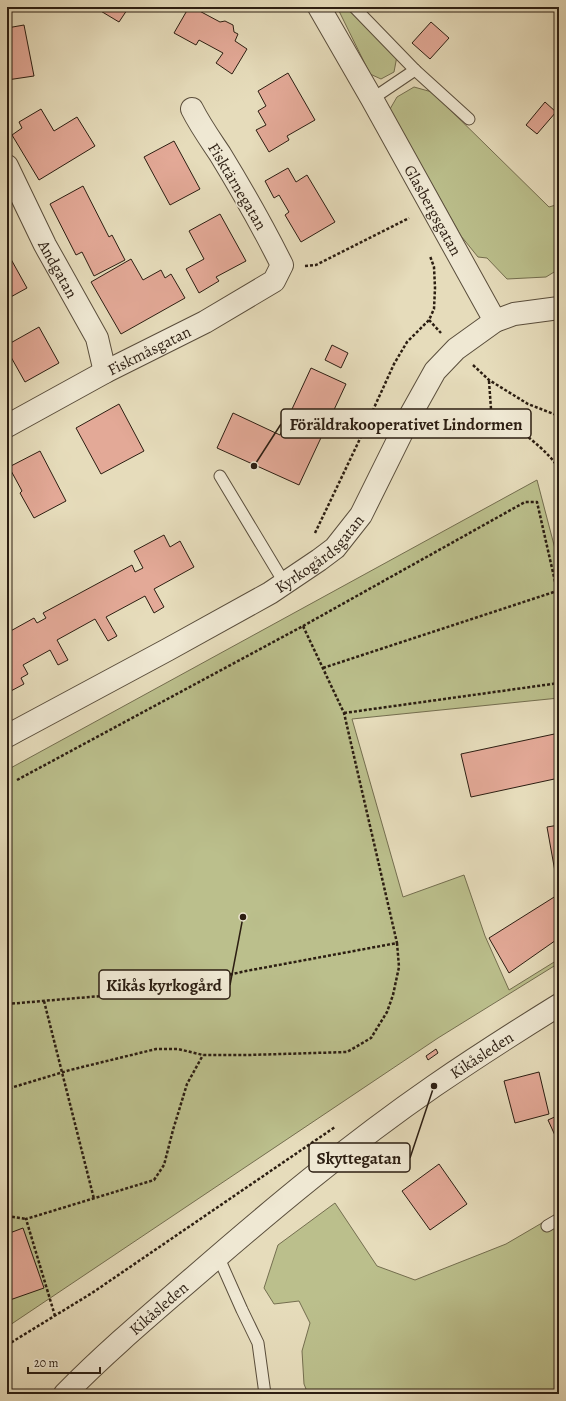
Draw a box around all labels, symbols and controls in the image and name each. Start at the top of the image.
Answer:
street label: Fisktärnegatan [202,139,272,234]
street label: Glasbergsgatan [398,161,467,260]
street label: Andgatan [32,236,83,302]
street label: Fiskmåsgatan [104,321,195,381]
callout: Föräldrakooperativet Lindormen [281,409,531,438]
text: Föräldrakooperativet Lindormen [289,413,523,436]
street label: Kyrkogårdsgatan [271,510,370,599]
callout: Kikås kyrkogård [99,970,230,999]
text: Kikås kyrkogård [106,974,223,997]
street label: Kikåsleden [446,1026,518,1084]
callout: Skyttegatan [309,1143,410,1172]
text: Skyttegatan [317,1147,402,1170]
street label: Kikåsleden [125,1277,193,1340]
scale bar [28,1349,100,1375]
text: 20 m [34,1355,58,1371]

